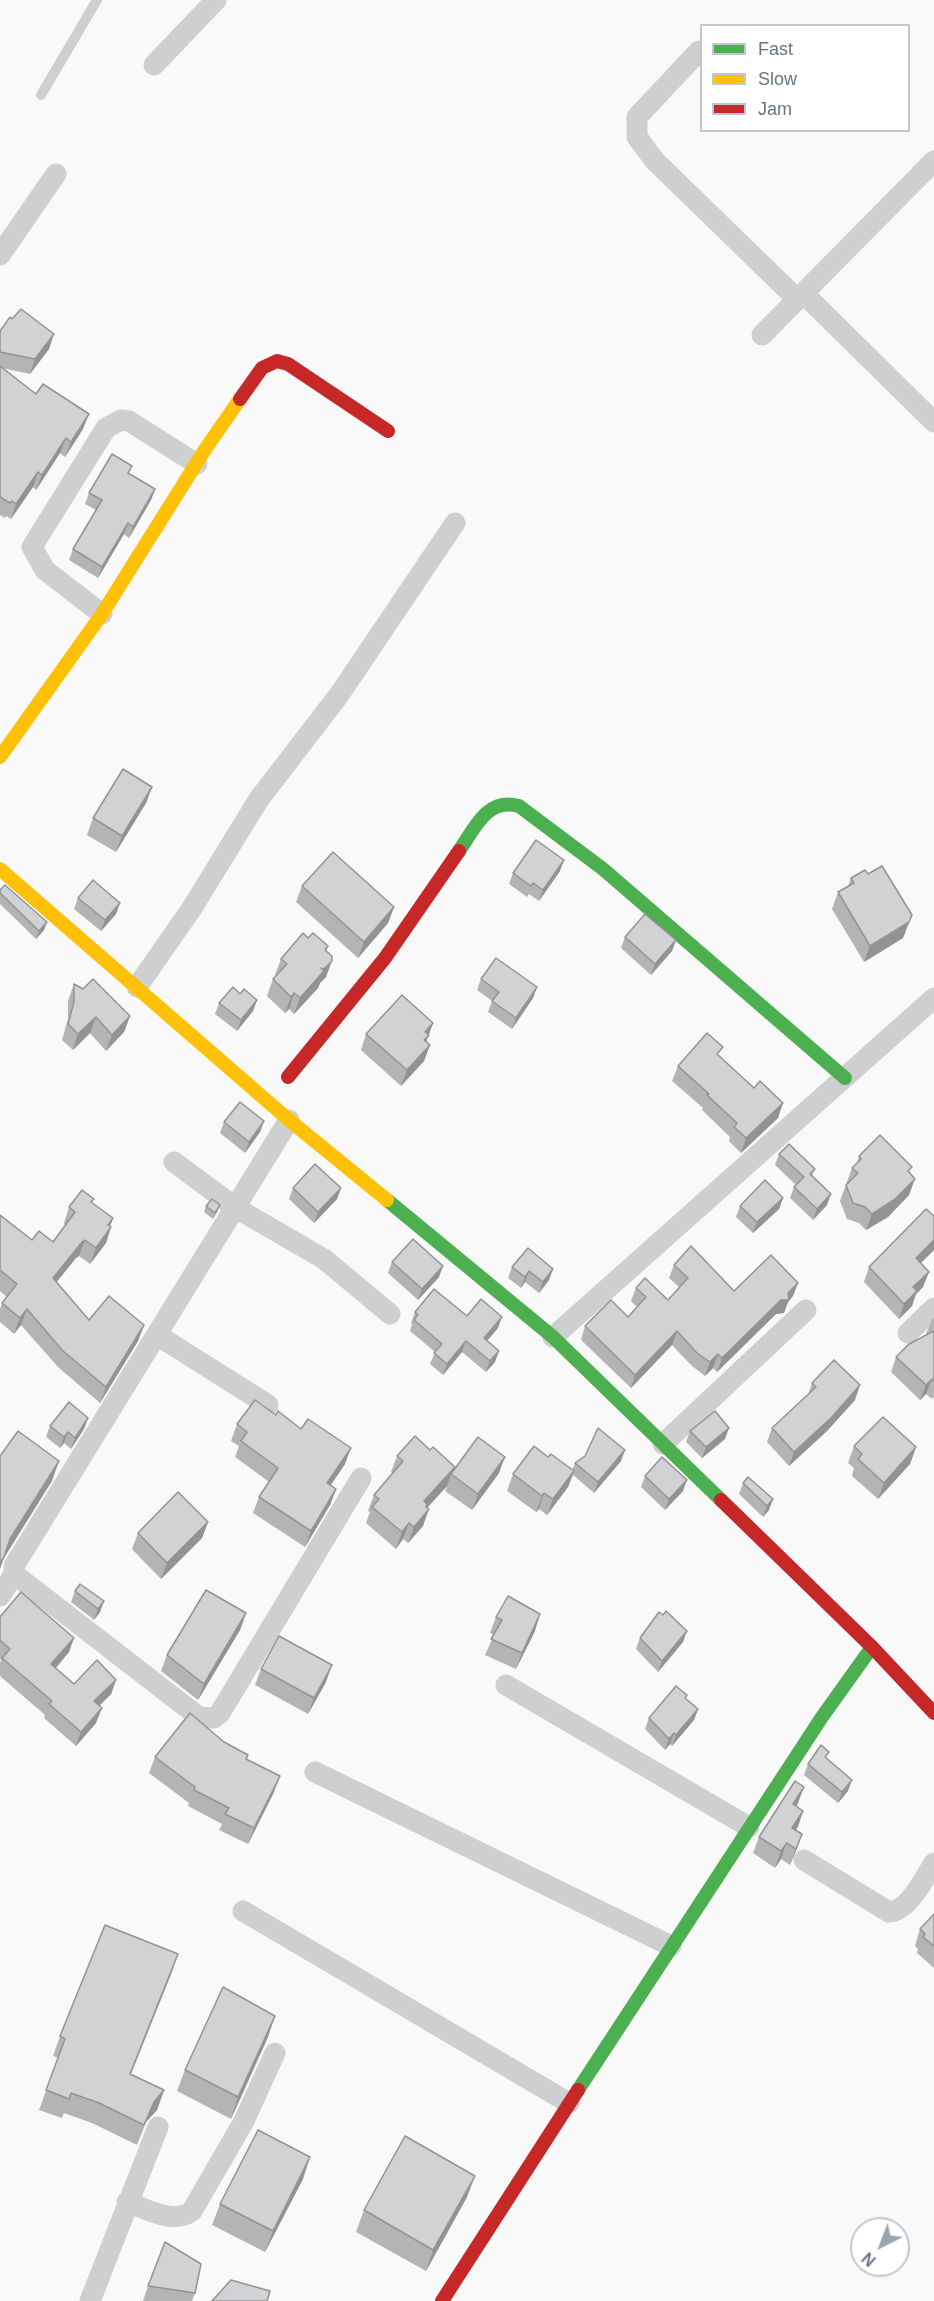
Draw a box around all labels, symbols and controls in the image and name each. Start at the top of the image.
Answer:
legend [700,24,910,132]
text: Fast [758,39,793,59]
text: Slow [758,69,797,89]
text: Jam [758,99,792,119]
north arrow [850,2217,910,2277]
text: N [859,2249,879,2269]

